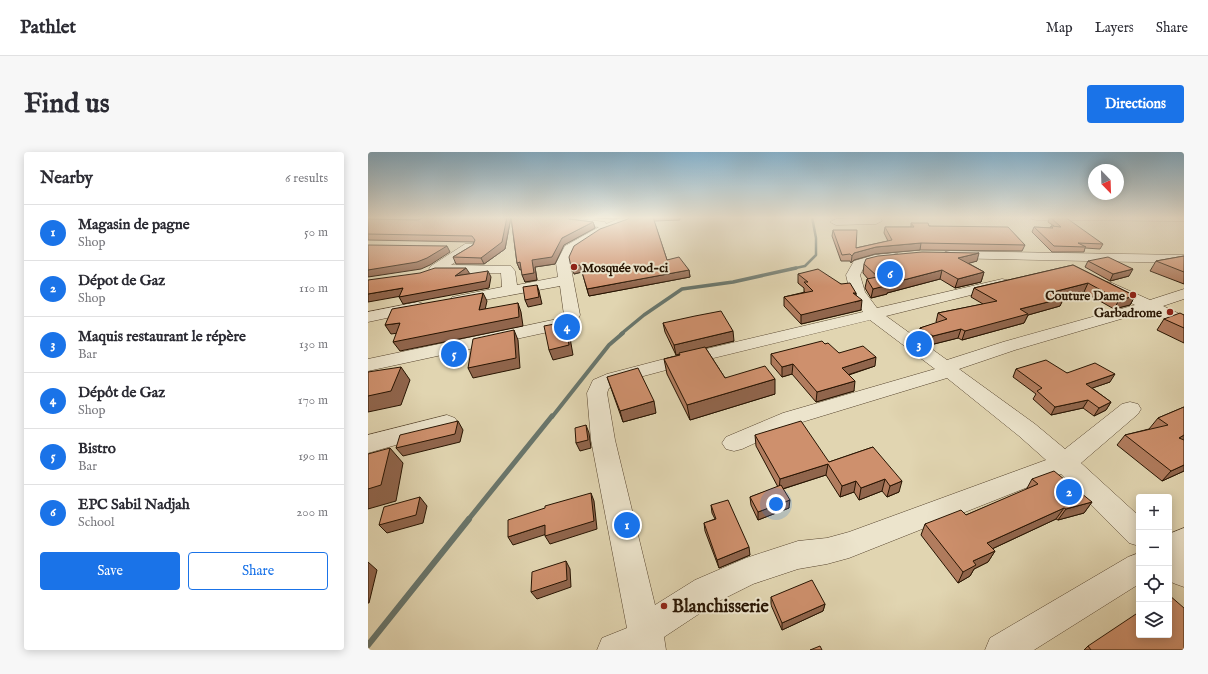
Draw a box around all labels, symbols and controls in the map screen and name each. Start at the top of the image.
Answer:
text: Pathlet [20,16,76,40]
text: Map [1046,19,1073,37]
text: Layers [1095,19,1134,37]
text: Share [1156,19,1188,37]
button: Directions [1087,85,1184,123]
text: Find us [24,87,110,122]
north arrow [1088,164,1124,200]
text: Nearby [40,168,93,189]
text: 6 results [285,170,328,187]
text: Magasin de pagne [78,215,190,234]
text: 1 [51,224,55,241]
text: 50 m [304,224,328,241]
text: Shop [78,234,106,251]
pin: 6 [877,259,903,289]
place label: Mosquée vod-ci [582,260,669,277]
marker: Mosquée vod-ci [569,262,579,272]
text: Dépot de Gaz [78,271,165,290]
text: 2 [50,280,56,297]
text: 110 m [299,280,328,297]
place label: Couture Dame [1045,288,1125,305]
text: Shop [78,290,106,307]
marker: Couture Dame [1128,290,1138,300]
place label: Garbadrome [1094,305,1162,322]
marker: Garbadrome [1165,307,1175,317]
pin: 4 [554,312,580,342]
text: Maquis restaurant le répère [78,327,246,346]
pin: 3 [906,329,932,359]
text: 3 [51,336,55,353]
text: 130 m [299,336,328,353]
pin: 5 [441,339,467,369]
text: Bar [78,346,97,363]
text: Dépôt de Gaz [78,383,165,402]
text: 4 [50,392,56,409]
text: 170 m [298,392,328,409]
text: Shop [78,402,106,419]
text: Bistro [78,439,116,458]
text: 5 [51,448,55,465]
text: 190 m [298,448,328,465]
text: Bar [78,458,97,475]
pin: 2 [1056,477,1082,507]
your location [766,494,786,514]
map controls [1136,494,1172,638]
button: + [1136,494,1172,530]
text: EPC Sabil Nadjah [78,495,190,514]
text: 6 [50,504,56,521]
text: 200 m [296,504,328,521]
pin: 1 [614,510,640,540]
text: School [78,514,115,531]
button: − [1136,530,1172,566]
button: Save [40,552,180,590]
button: Share [188,552,328,590]
button: locate [1136,566,1172,602]
place label: Blanchisserie [672,596,770,619]
marker: Blanchisserie [659,601,669,611]
button: layers [1136,602,1172,638]

